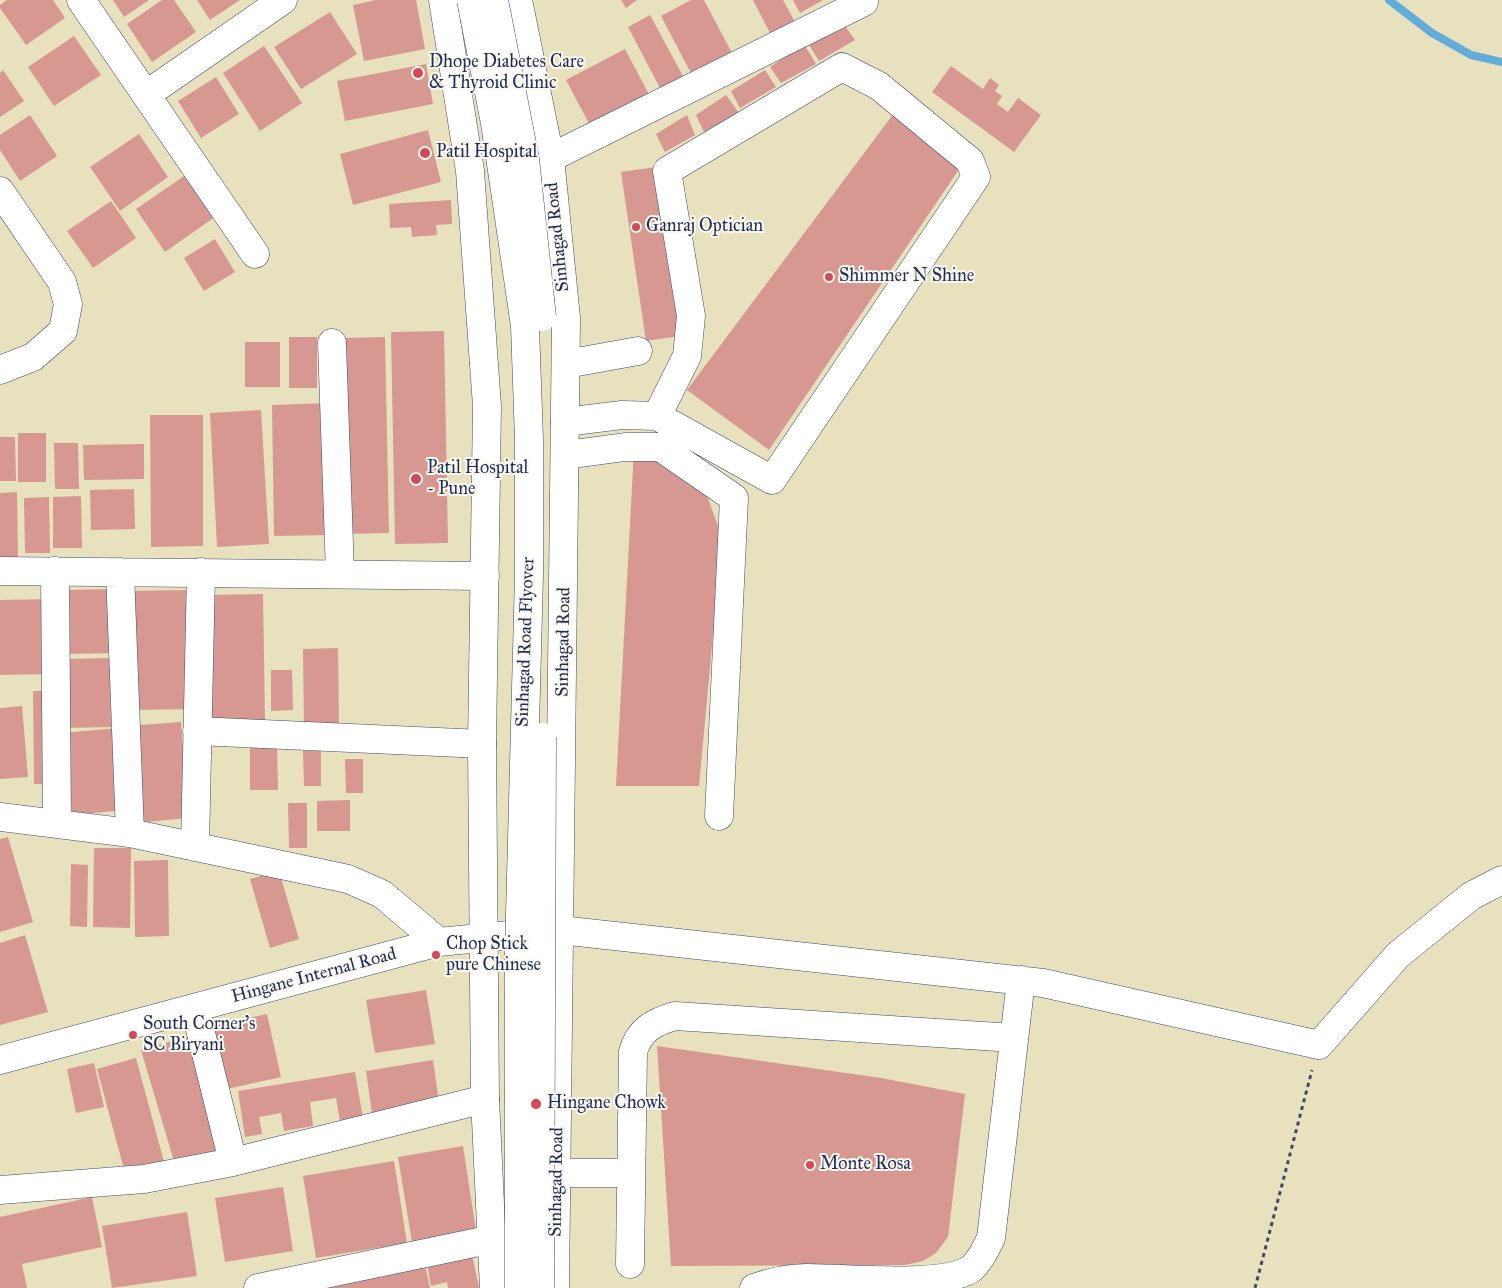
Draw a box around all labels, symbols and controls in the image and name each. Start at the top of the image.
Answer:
place label: Dhope Diabetes Care & Thyroid Clinic [429,52,584,94]
marker: Dhope Diabetes Care & Thyroid Clinic [411,66,425,80]
place label: Patil Hospital [436,142,537,164]
marker: Patil Hospital [418,146,432,160]
street label: Sinhagad Road [542,181,574,293]
place label: Ganraj Optician [646,216,763,238]
marker: Ganraj Optician [630,221,642,233]
place label: Shimmer N Shine [839,266,974,288]
marker: Shimmer N Shine [823,271,835,283]
place label: Patil Hospital - Pune [427,458,528,500]
marker: Patil Hospital - Pune [409,472,423,486]
street label: Sinhagad Road Flyover [512,557,540,727]
street label: Sinhagad Road [552,587,576,697]
place label: Chop Stick pure Chinese [446,934,541,976]
street label: Hingane Internal Road [229,944,399,1008]
marker: Chop Stick pure Chinese [430,949,442,961]
place label: South Corner's SC Biryani [143,1014,256,1056]
marker: South Corner's SC Biryani [127,1029,139,1041]
place label: Hingane Chowk [547,1093,666,1115]
marker: Hingane Chowk [529,1097,543,1111]
street label: Sinhagad Road [545,1127,569,1237]
place label: Monte Rosa [820,1154,911,1176]
marker: Monte Rosa [804,1159,816,1171]

